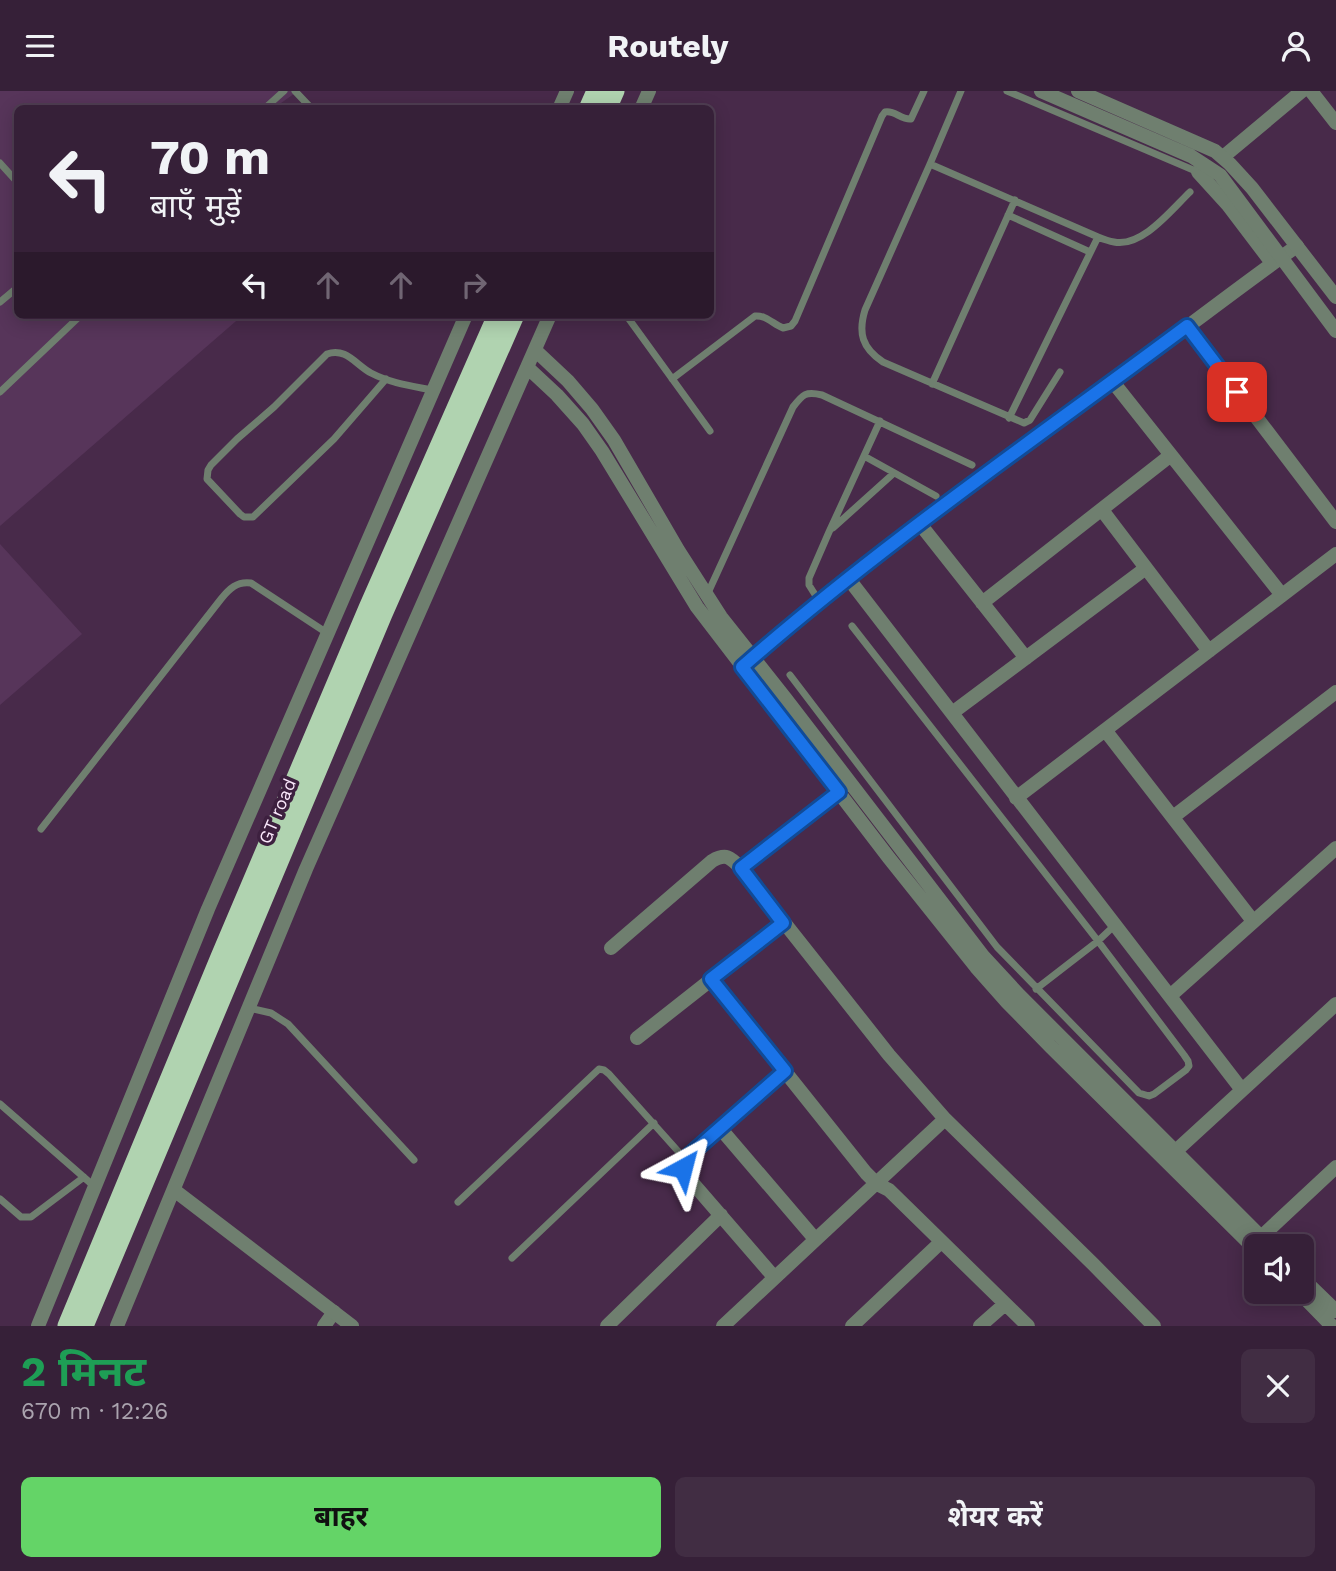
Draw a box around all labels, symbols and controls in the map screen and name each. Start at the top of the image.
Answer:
icon: menu [21,27,59,65]
text: Routely [607,27,729,65]
icon: person [1277,27,1315,65]
text: 70 m [150,128,270,186]
icon: left [35,133,126,224]
text: बाएँ मुड़ें [150,187,241,225]
icon: left [236,266,274,304]
icon: ahead [309,266,347,304]
icon: ahead [382,266,420,304]
icon: right [455,266,493,304]
pin [1207,362,1267,422]
icon: arrive [1218,373,1256,411]
street label: GT road [254,775,300,847]
position arrow [646,1131,720,1205]
map controls [1244,1234,1314,1304]
button: sound [1244,1234,1314,1304]
text: 2 मिनट [21,1347,146,1396]
button: close [1241,1349,1315,1423]
text: 670 m · 12:26 [21,1398,168,1425]
button: बाहर [21,1477,661,1557]
button: शेयर करें [675,1477,1315,1557]

